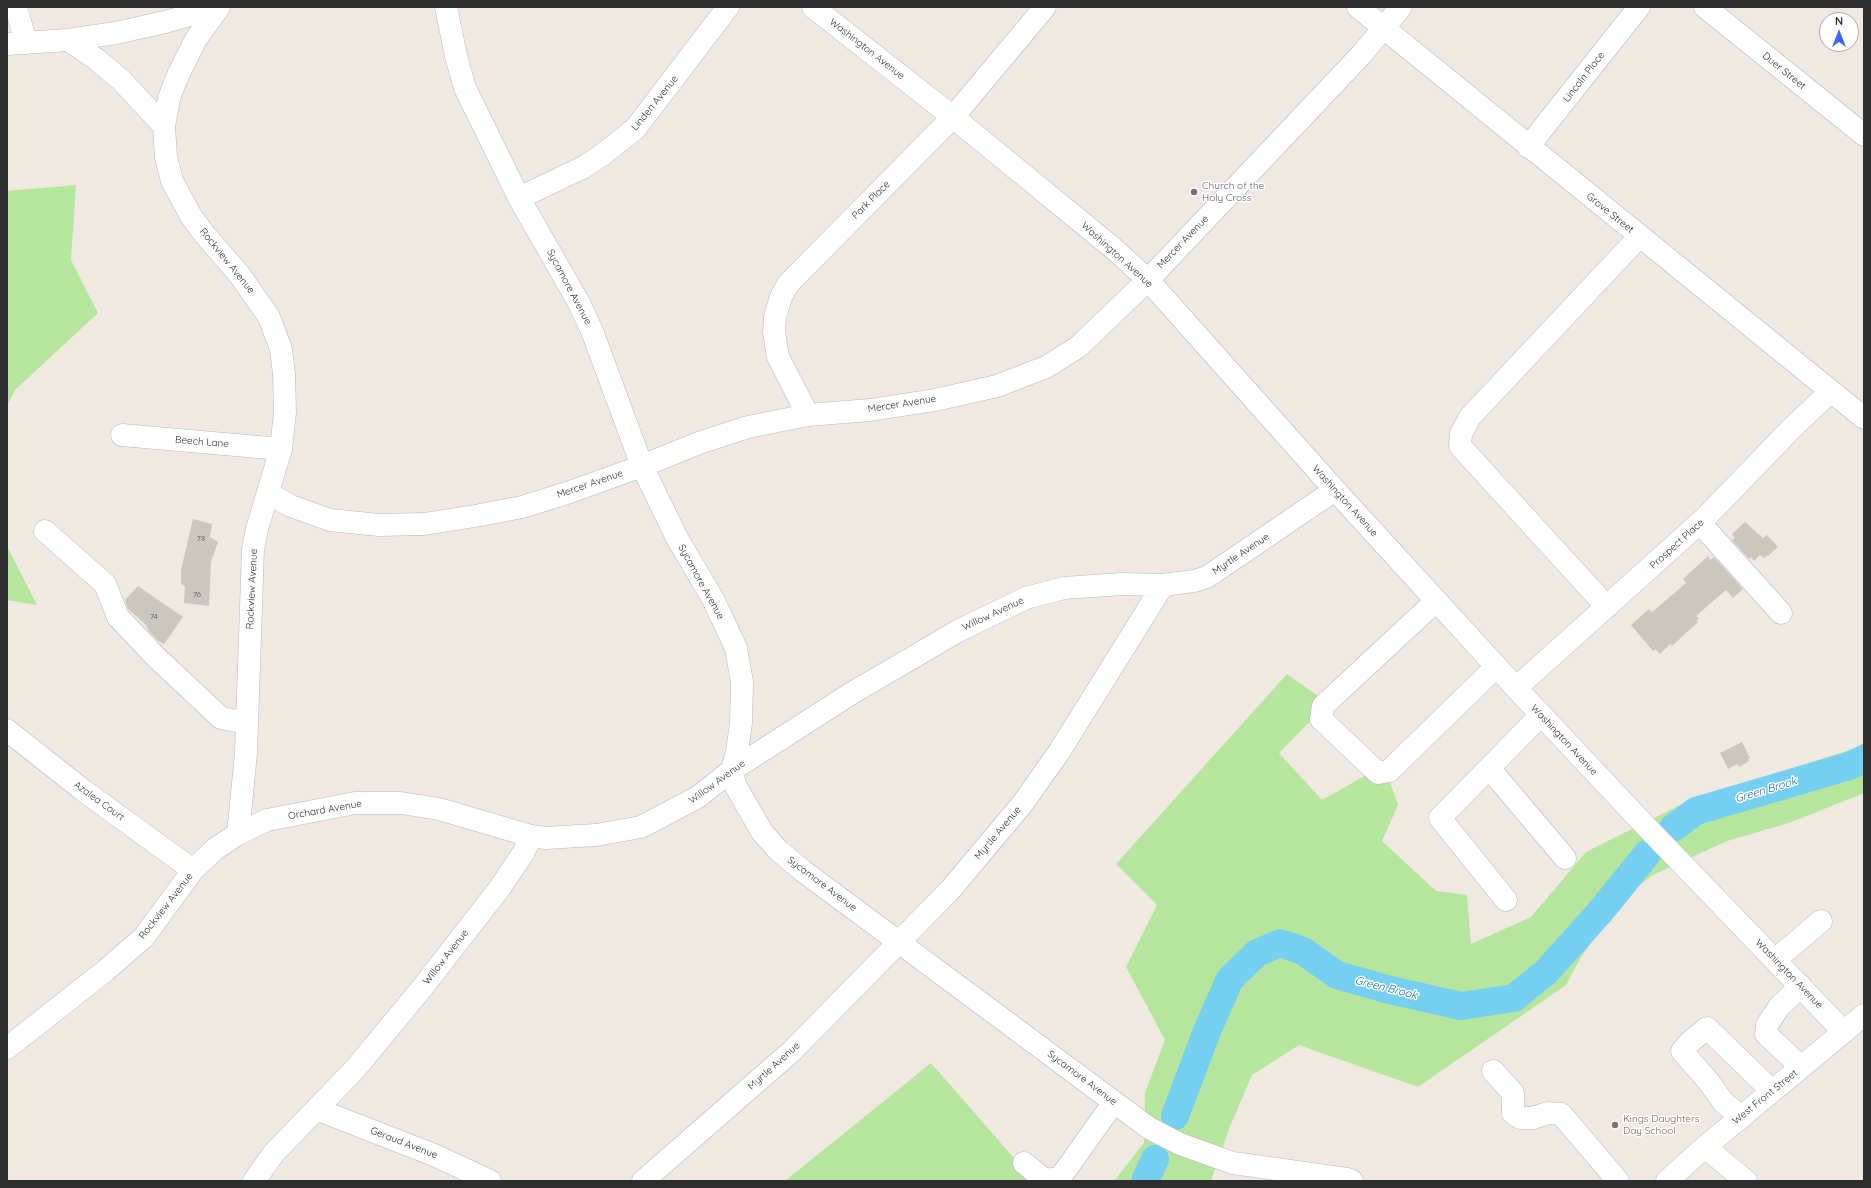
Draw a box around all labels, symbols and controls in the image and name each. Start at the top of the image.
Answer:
north arrow [1819,12,1859,52]
text: N [1835,14,1843,28]
street label: Washington Avenue [827,16,907,82]
street label: Lincoln Place [1561,50,1607,104]
street label: Duer Street [1760,50,1808,92]
street label: Linden Avenue [629,73,681,133]
street label: Park Place [849,178,893,222]
place label: Church of the Holy Cross [1202,180,1264,204]
marker: Church of the Holy Cross [1189,187,1199,197]
street label: Grove Street [1584,190,1636,236]
street label: Mercer Avenue [1155,213,1211,271]
street label: Washington Avenue [1079,220,1155,290]
street label: Rockview Avenue [197,226,257,296]
street label: Sycamore Avenue [544,247,594,327]
street label: Mercer Avenue [867,393,937,415]
street label: Beech Lane [174,434,230,450]
street label: Washington Avenue [1310,463,1380,539]
street label: Mercer Avenue [555,467,625,501]
street label: Prospect Place [1648,517,1706,571]
street label: Myrtle Avenue [1210,531,1272,577]
house number: 78 [197,534,205,544]
street label: Sycamore Avenue [675,542,727,622]
street label: Rockview Avenue [244,548,260,630]
house number: 76 [193,590,201,600]
street label: Willow Avenue [960,594,1026,634]
house number: 74 [150,612,158,622]
street label: Washington Avenue [1528,702,1600,778]
street label: Willow Avenue [686,758,748,806]
water label: Green Brook [1734,774,1798,806]
street label: Azalea Court [71,779,127,823]
street label: Orchard Avenue [287,798,363,822]
street label: Myrtle Avenue [972,804,1024,862]
street label: Sycamore Avenue [785,854,859,914]
street label: Rockview Avenue [136,870,196,942]
street label: Willow Avenue [421,927,471,987]
street label: Washington Avenue [1753,937,1825,1011]
water label: Green Brook [1353,974,1419,1002]
street label: Myrtle Avenue [745,1039,803,1093]
street label: Sycamore Avenue [1045,1048,1119,1108]
street label: West Front Street [1730,1067,1800,1127]
place label: Kings Daughters Day School [1623,1113,1699,1136]
marker: Kings Daughters Day School [1610,1120,1620,1130]
street label: Geraud Avenue [369,1125,439,1161]

